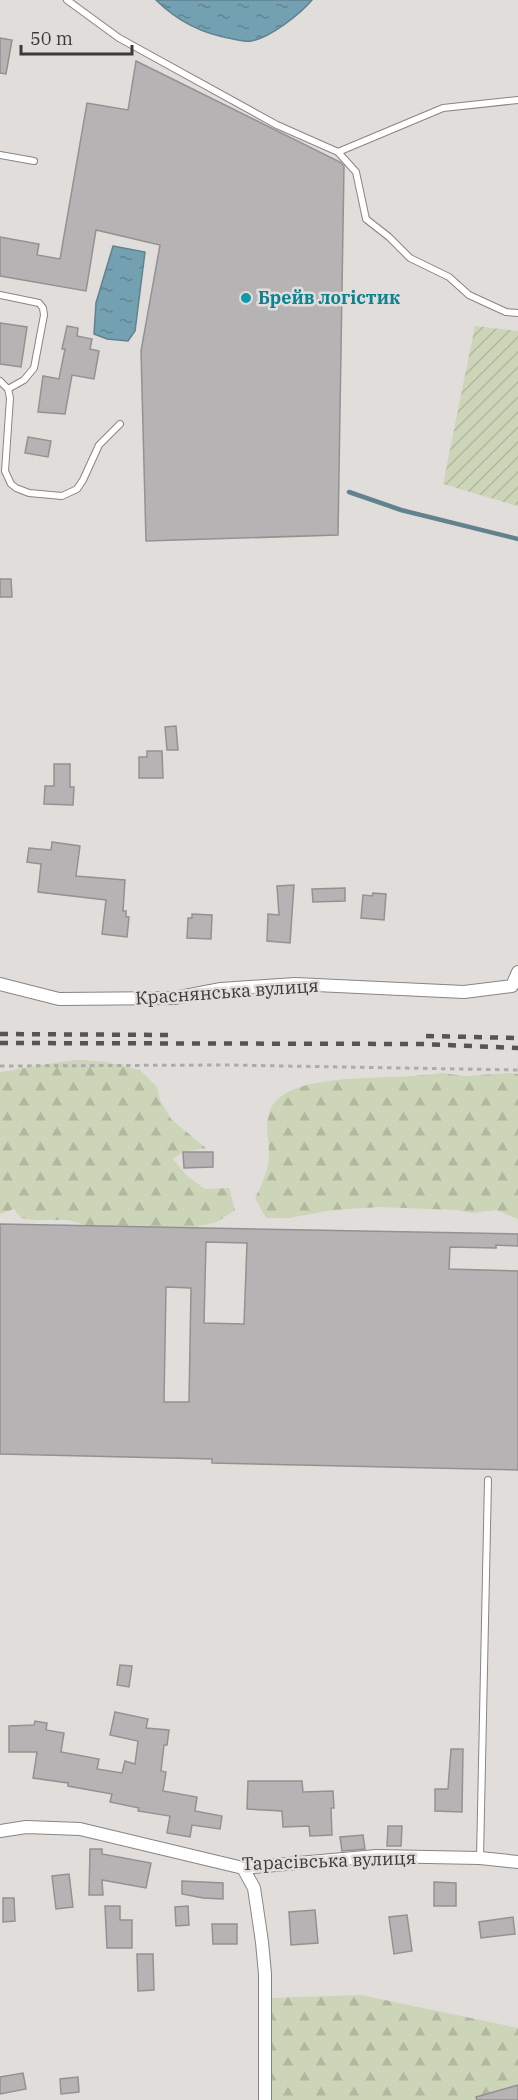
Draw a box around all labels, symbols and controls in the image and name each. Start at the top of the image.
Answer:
scale bar [21,18,132,56]
text: 50 m [30,27,73,50]
place label: Брейв логістик [258,286,400,309]
marker: Брейв логістик [239,291,253,305]
street label: Краснянська вулиця [134,974,320,1009]
street label: Тарасівська вулиця [241,1846,417,1875]

